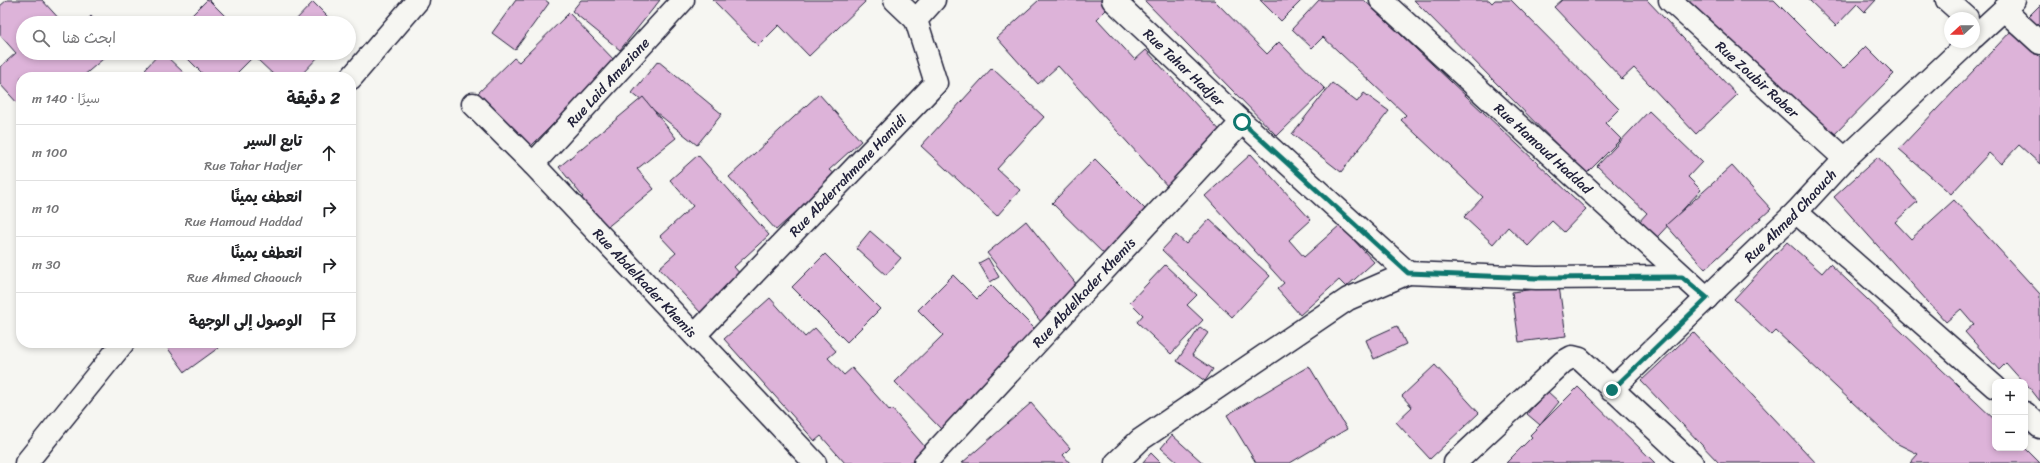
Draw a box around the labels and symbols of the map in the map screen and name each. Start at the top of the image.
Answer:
north arrow [1944,12,1980,48]
street label: Rue Tahar Hadjer [1137,22,1232,114]
street label: Rue Laid Ameziane [560,32,656,133]
street label: Rue Zoubir Raber [1709,35,1806,126]
street label: Rue Hamoud Haddad [1488,97,1599,202]
street label: Rue Abderrahmane Hamidi [783,108,914,243]
route start [1233,113,1251,131]
street label: Rue Ahmed Chaouch [1738,163,1843,269]
street label: Rue Abdelkader Khemis [586,222,703,344]
street label: Rue Abdelkader Khemis [1026,232,1142,354]
route end [1603,381,1621,399]

